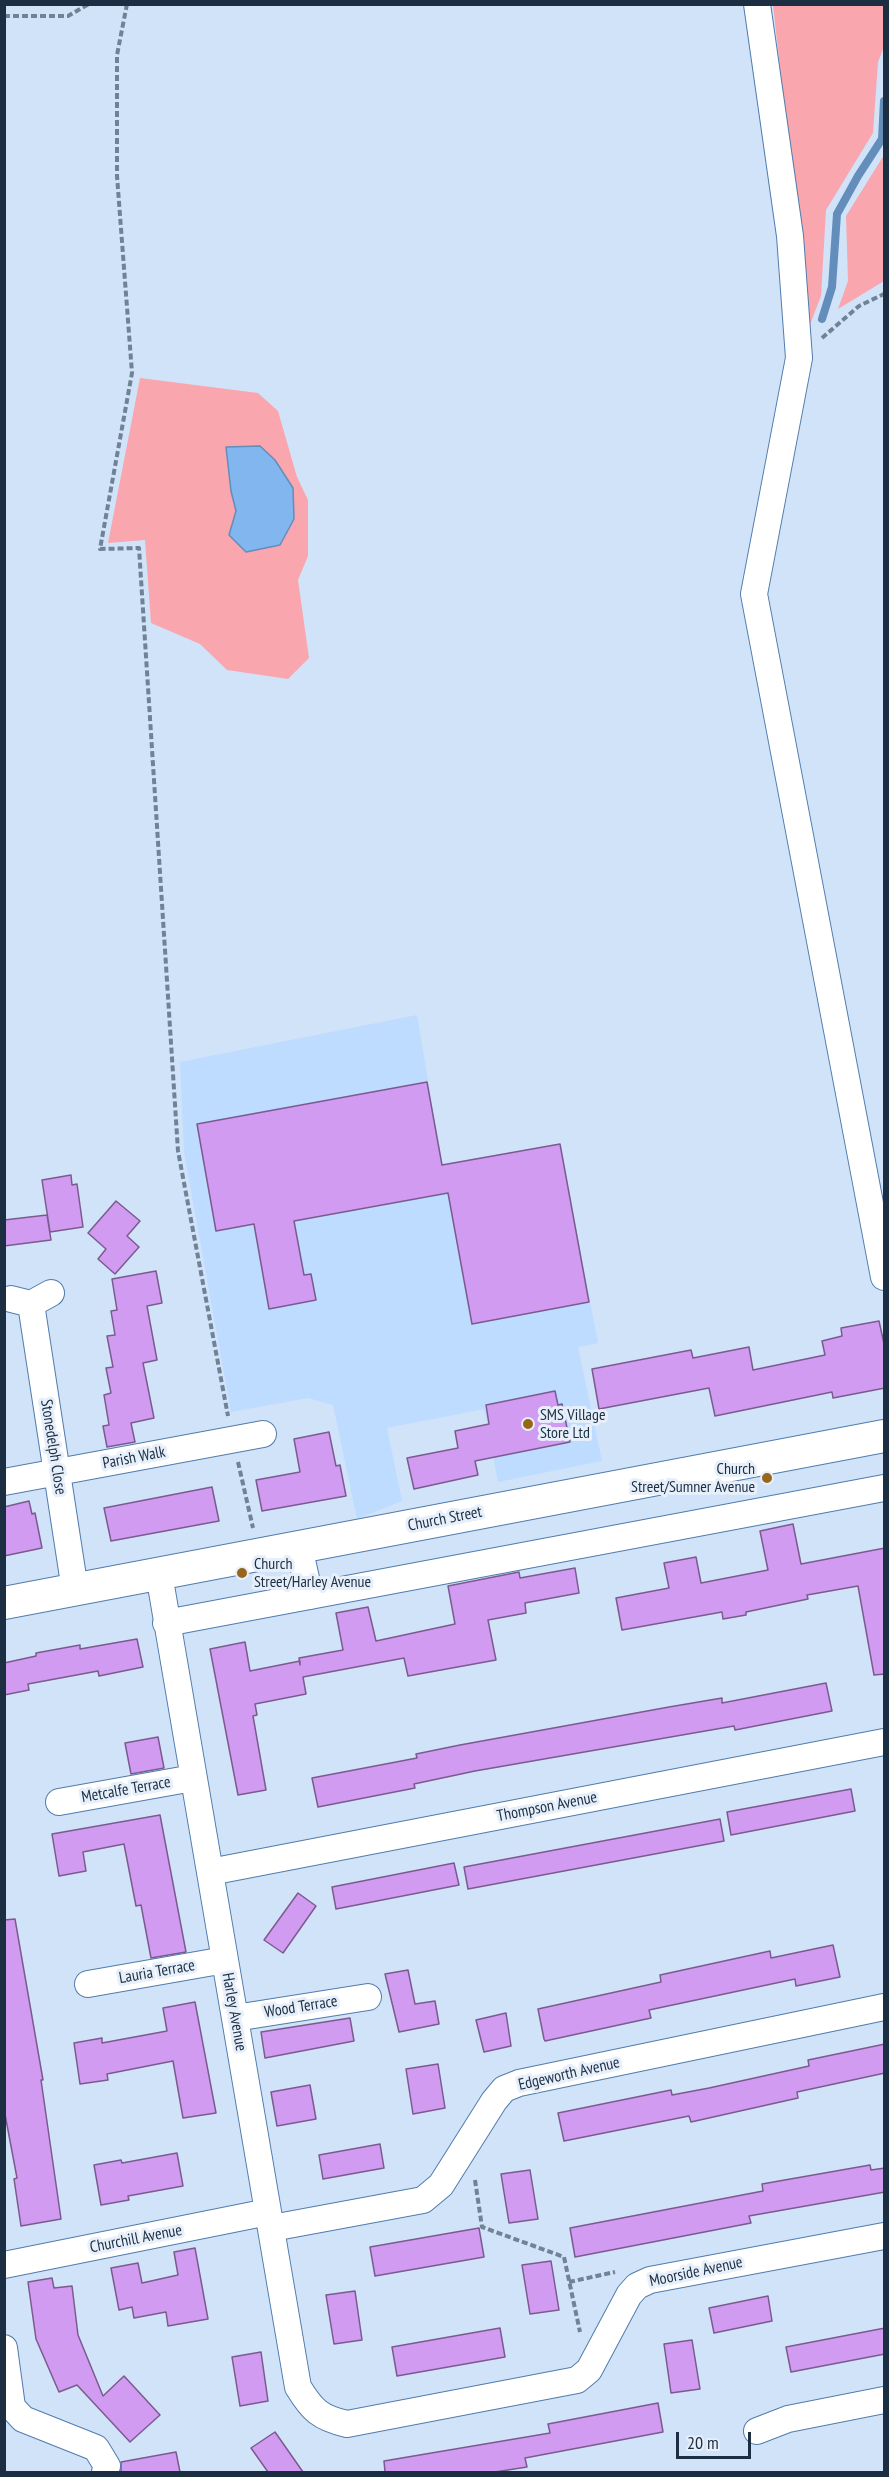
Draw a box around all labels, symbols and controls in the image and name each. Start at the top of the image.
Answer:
street label: Stonedelph Close [36,1398,70,1496]
place label: SMS Village Store Ltd [540,1405,606,1443]
marker: SMS Village Store Ltd [521,1417,535,1431]
street label: Parish Walk [101,1443,167,1473]
place label: Church Street/Sumner Avenue [631,1459,755,1497]
marker: Church Street/Sumner Avenue [760,1471,774,1485]
street label: Church Street [406,1502,484,1536]
place label: Church Street/Harley Avenue [254,1554,371,1592]
marker: Church Street/Harley Avenue [235,1566,249,1580]
street label: Metcalfe Terrace [80,1773,172,1807]
street label: Thompson Avenue [495,1788,599,1826]
street label: Lauria Terrace [118,1956,196,1988]
street label: Harley Avenue [218,1971,250,2053]
street label: Wood Terrace [263,1992,339,2022]
street label: Edgeworth Avenue [516,2053,622,2095]
street label: Churchill Avenue [88,2221,184,2257]
street label: Moorside Avenue [648,2253,744,2291]
scale bar [679,2420,754,2458]
text: 20 m [687,2431,719,2454]

